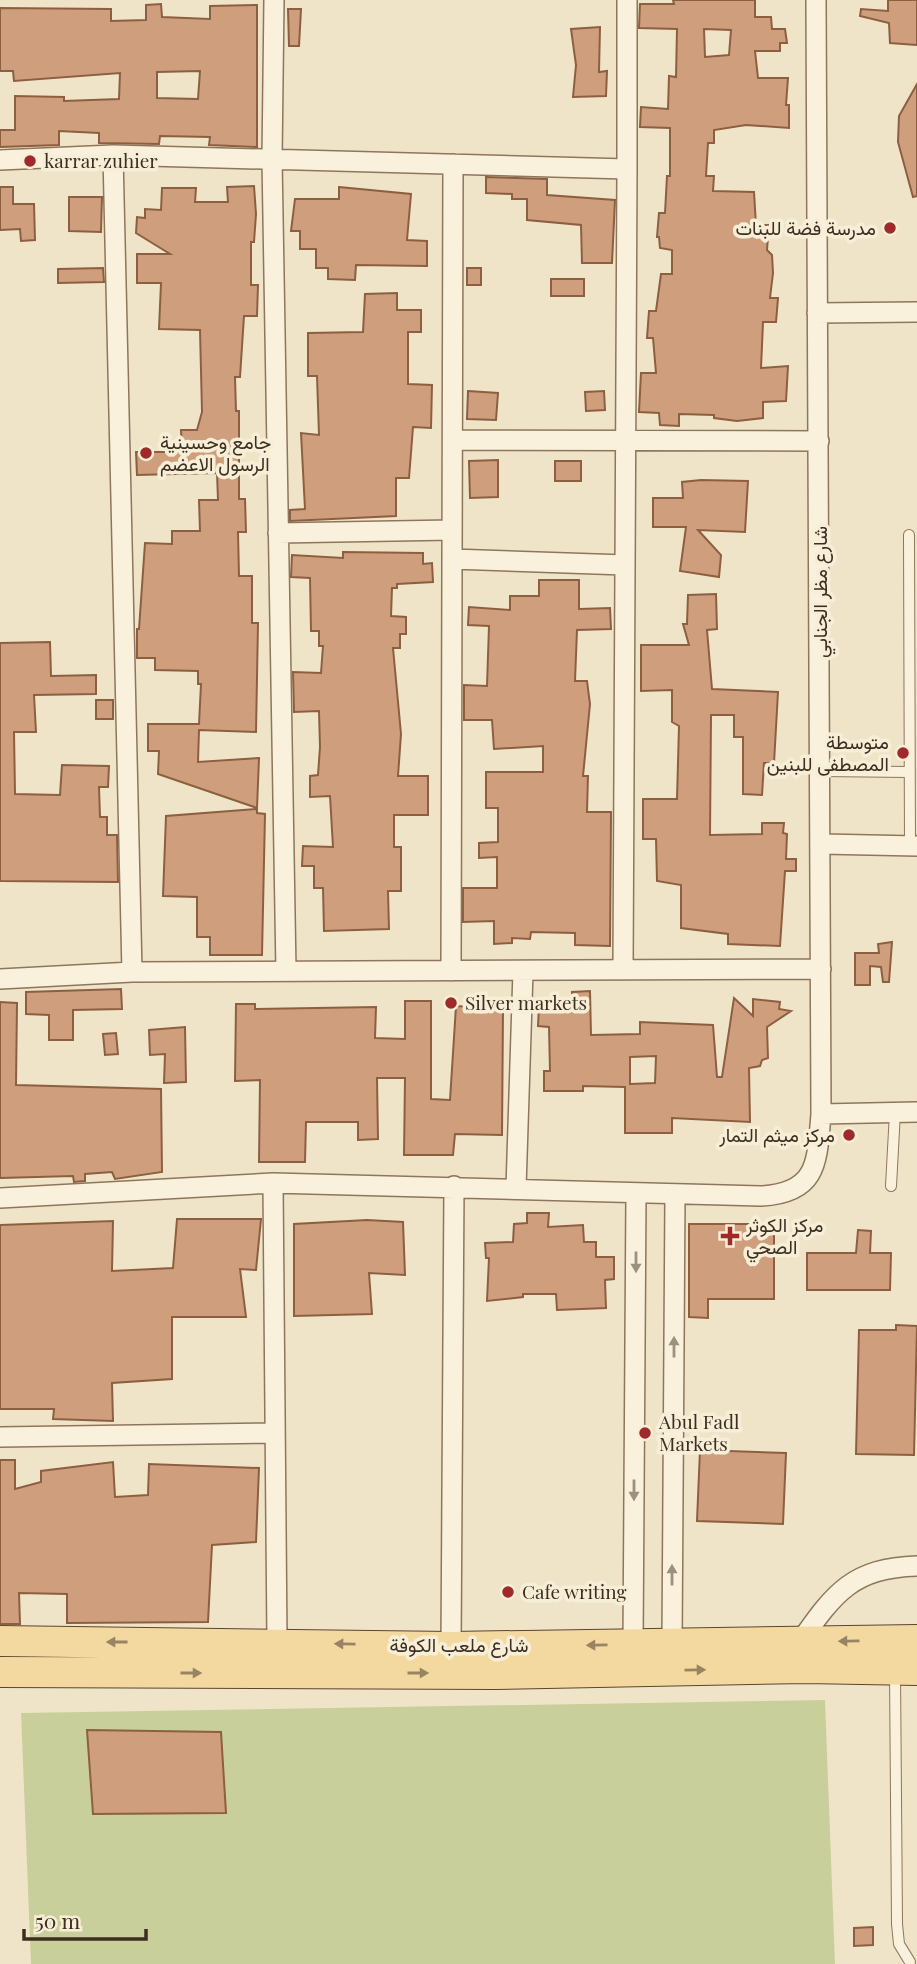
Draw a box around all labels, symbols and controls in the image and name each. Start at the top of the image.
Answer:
place label: karrar zuhier [44,147,158,173]
marker: karrar zuhier [22,153,38,169]
place label: مدرسة فضة للبنات [735,214,876,240]
marker: مدرسة فضة للبنات [882,220,898,236]
place label: جامع وحسينية الرسول الاعضم [160,428,271,477]
marker: جامع وحسينية الرسول الاعضم [138,445,154,461]
street label: شارع مظر الجنابي [806,526,836,658]
place label: متوسطة المصطفى للبنين [767,728,889,776]
marker: متوسطة المصطفى للبنين [895,745,911,761]
place label: Silver markets [465,989,587,1015]
marker: Silver markets [443,995,459,1011]
place label: مركز ميثم التمار [718,1121,835,1148]
marker: مركز ميثم التمار [841,1127,857,1143]
place label: مركز الكوثر الصحي [745,1211,823,1263]
marker: مركز الكوثر الصحي [720,1226,740,1246]
one-way arrow [630,1251,642,1273]
one-way arrow [668,1336,680,1358]
place label: Abul Fadl Markets [658,1408,740,1456]
marker: Abul Fadl Markets [637,1425,653,1441]
one-way arrow [628,1479,640,1501]
one-way arrow [666,1564,678,1586]
place label: Cafe writing [522,1578,627,1604]
marker: Cafe writing [500,1584,516,1600]
street label: شارع ملعب الكوفة [390,1631,528,1658]
one-way arrow [838,1635,860,1647]
one-way arrow [106,1636,128,1648]
one-way arrow [334,1638,356,1650]
one-way arrow [586,1639,608,1651]
one-way arrow [684,1664,706,1676]
one-way arrow [180,1667,202,1679]
one-way arrow [407,1667,429,1679]
scale bar [24,1898,147,1942]
text: 50 m [35,1906,81,1934]

